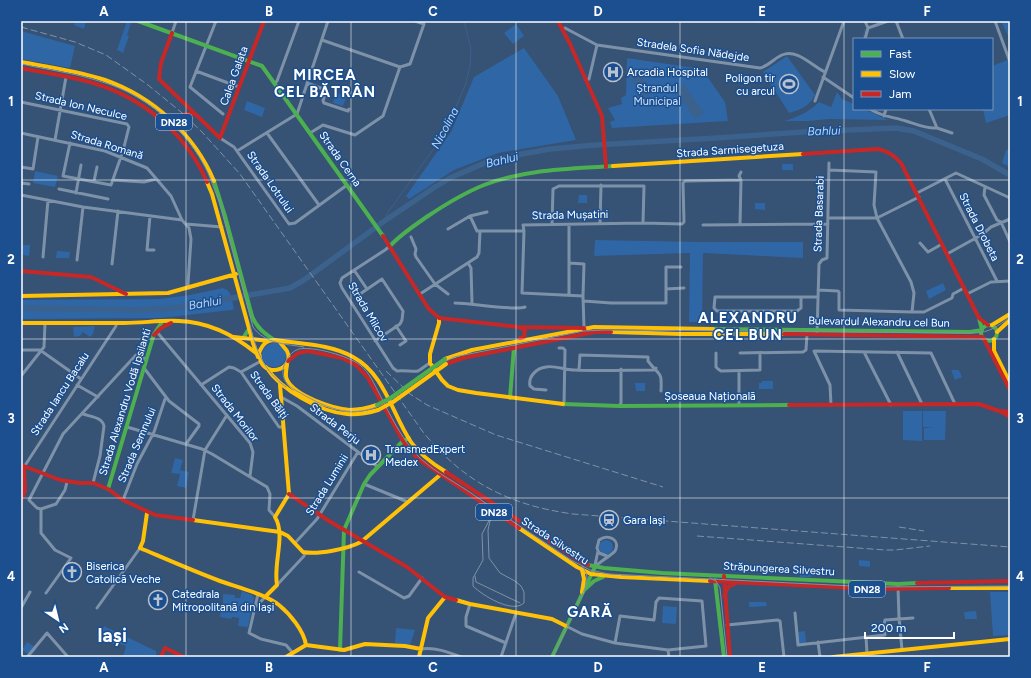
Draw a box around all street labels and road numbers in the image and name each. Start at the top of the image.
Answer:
street label: Stradela Sofia Nădejde [636,36,750,64]
street label: Calea Galata [217,45,251,107]
street label: Strada Ion Neculce [34,89,128,123]
road number: DN28 [156,114,192,130]
street label: Strada Romană [69,128,145,162]
street label: Strada Cerna [316,129,364,189]
street label: Strada Sarmisegetuza [676,140,784,160]
street label: Strada Lotrului [244,149,296,215]
street label: Strada Basarabi [811,176,827,252]
street label: Strada Drobeta [956,191,1002,263]
street label: Strada Mușatini [532,208,608,222]
street label: Strada Milcov [345,280,391,344]
street label: Bulevardul Alexandru cel Bun [808,314,950,330]
street label: Strada Alexandru Vodă Ipsilanti [96,327,154,477]
street label: Strada Iancu Bacalu [28,350,92,438]
street label: Strada Bălți [247,368,291,422]
street label: Strada Morilor [208,382,262,445]
street label: Șoseaua Națională [664,390,756,403]
street label: Strada Perju [307,401,363,447]
street label: Strada Semnului [115,405,159,485]
street label: Strada Luminii [303,452,351,518]
road number: DN28 [476,504,512,520]
street label: Strada Silvestru [519,514,591,568]
street label: Străpungerea Silvestru [723,560,835,578]
road number: DN28 [849,581,885,597]

